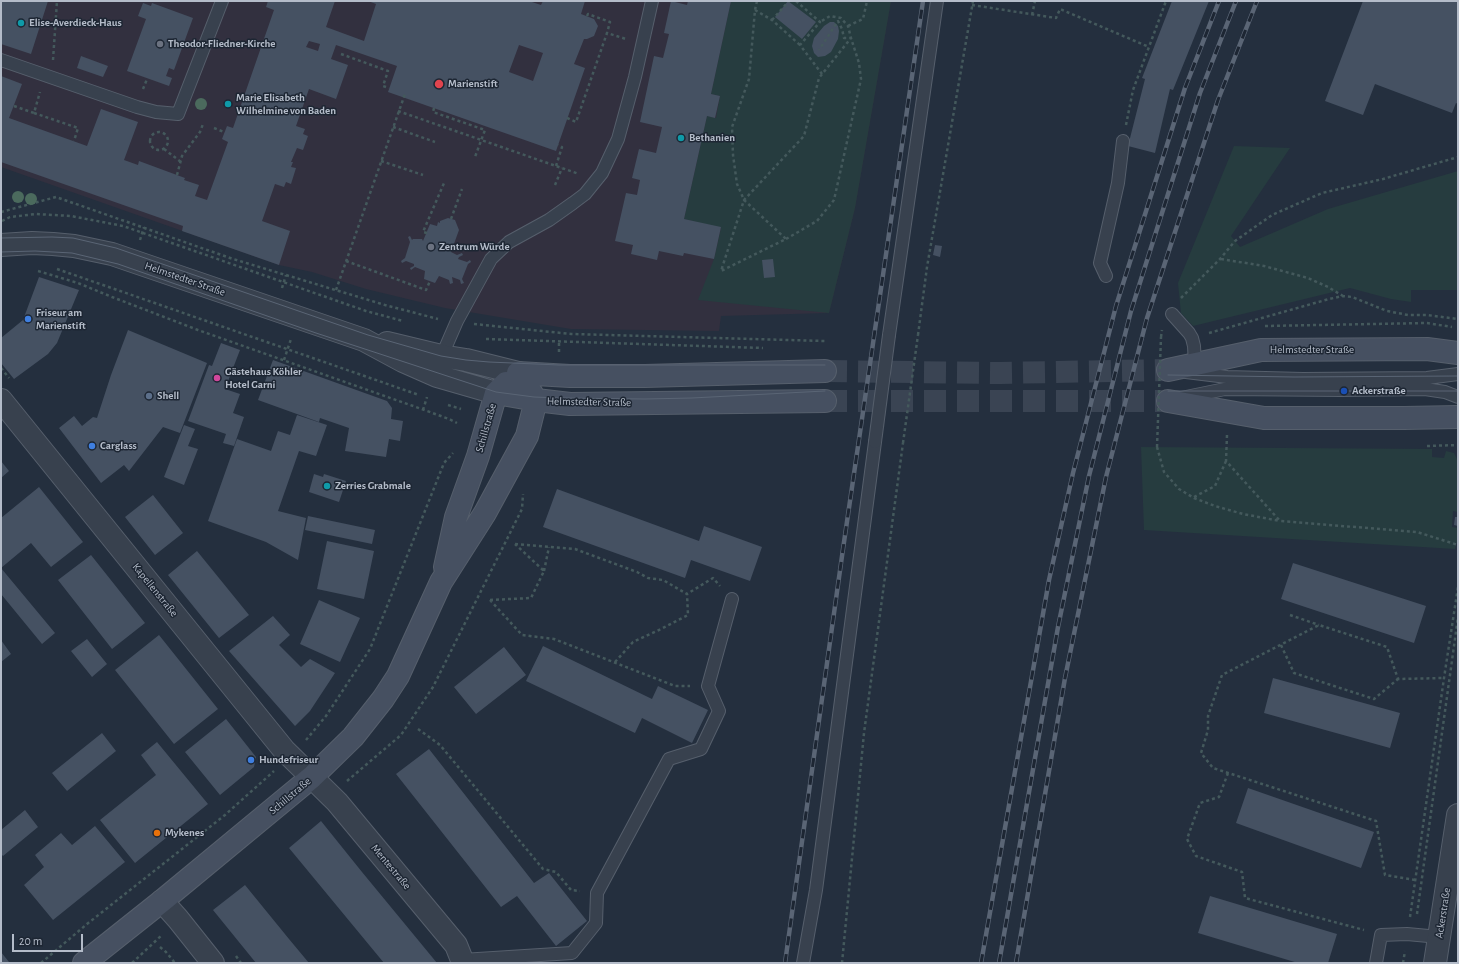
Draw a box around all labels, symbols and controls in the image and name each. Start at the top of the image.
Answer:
place label: Elise-Averdieck-Haus [29,16,122,30]
marker: Elise-Averdieck-Haus [16,18,26,28]
place label: Theodor-Fliedner-Kirche [168,37,276,51]
marker: Theodor-Fliedner-Kirche [155,39,165,49]
place label: Marienstift [448,77,498,91]
marker: Marienstift [433,78,445,90]
place label: Marie Elisabeth Wilhelmine von Baden [236,91,336,117]
marker: Marie Elisabeth Wilhelmine von Baden [223,99,233,109]
place label: Bethanien [689,131,735,145]
marker: Bethanien [676,133,686,143]
place label: Zentrum Würde [439,240,510,254]
marker: Zentrum Würde [426,242,436,252]
street label: Helmstedter Straße [143,259,227,299]
place label: Friseur am Marienstift [36,306,86,332]
marker: Friseur am Marienstift [23,314,33,324]
street label: Helmstedter Straße [1270,343,1354,357]
place label: Gästehaus Köhler Hotel Garni [225,365,302,391]
marker: Gästehaus Köhler Hotel Garni [212,373,222,383]
place label: Ackerstraße [1352,384,1406,398]
marker: Ackerstraße [1339,386,1349,396]
place label: Shell [157,389,179,403]
marker: Shell [144,391,154,401]
street label: Helmstedter Straße [547,395,631,409]
street label: Schillstraße [473,402,499,454]
place label: Carglass [100,439,137,453]
marker: Carglass [87,441,97,451]
place label: Zerries Grabmale [335,479,411,493]
marker: Zerries Grabmale [322,481,332,491]
street label: Kapellenstraße [129,561,181,619]
place label: Hundefriseur [259,753,318,767]
marker: Hundefriseur [246,755,256,765]
street label: Schillstraße [266,775,314,817]
place label: Mykenes [165,826,204,840]
marker: Mykenes [152,828,162,838]
street label: Mentestraße [368,842,414,892]
street label: Ackerstraße [1432,887,1454,939]
scale bar [14,926,85,952]
text: 20 m [19,935,42,947]

